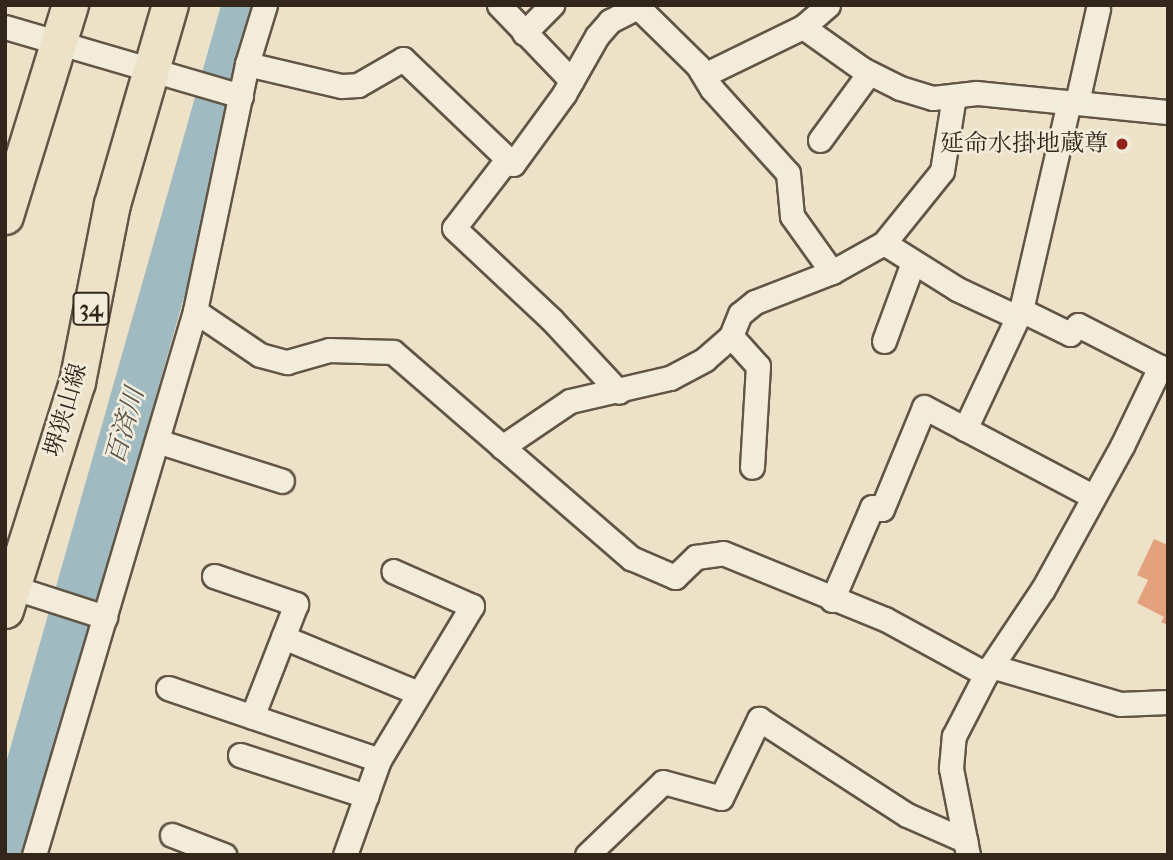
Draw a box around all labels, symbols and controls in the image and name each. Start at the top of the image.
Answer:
place label: 延命水掛地蔵尊 [940,130,1108,158]
marker: 延命水掛地蔵尊 [1114,136,1130,152]
road number: 34 [72,290,110,328]
street label: 堺狭山線 [39,360,93,460]
water label: 百済川 [99,384,151,468]

